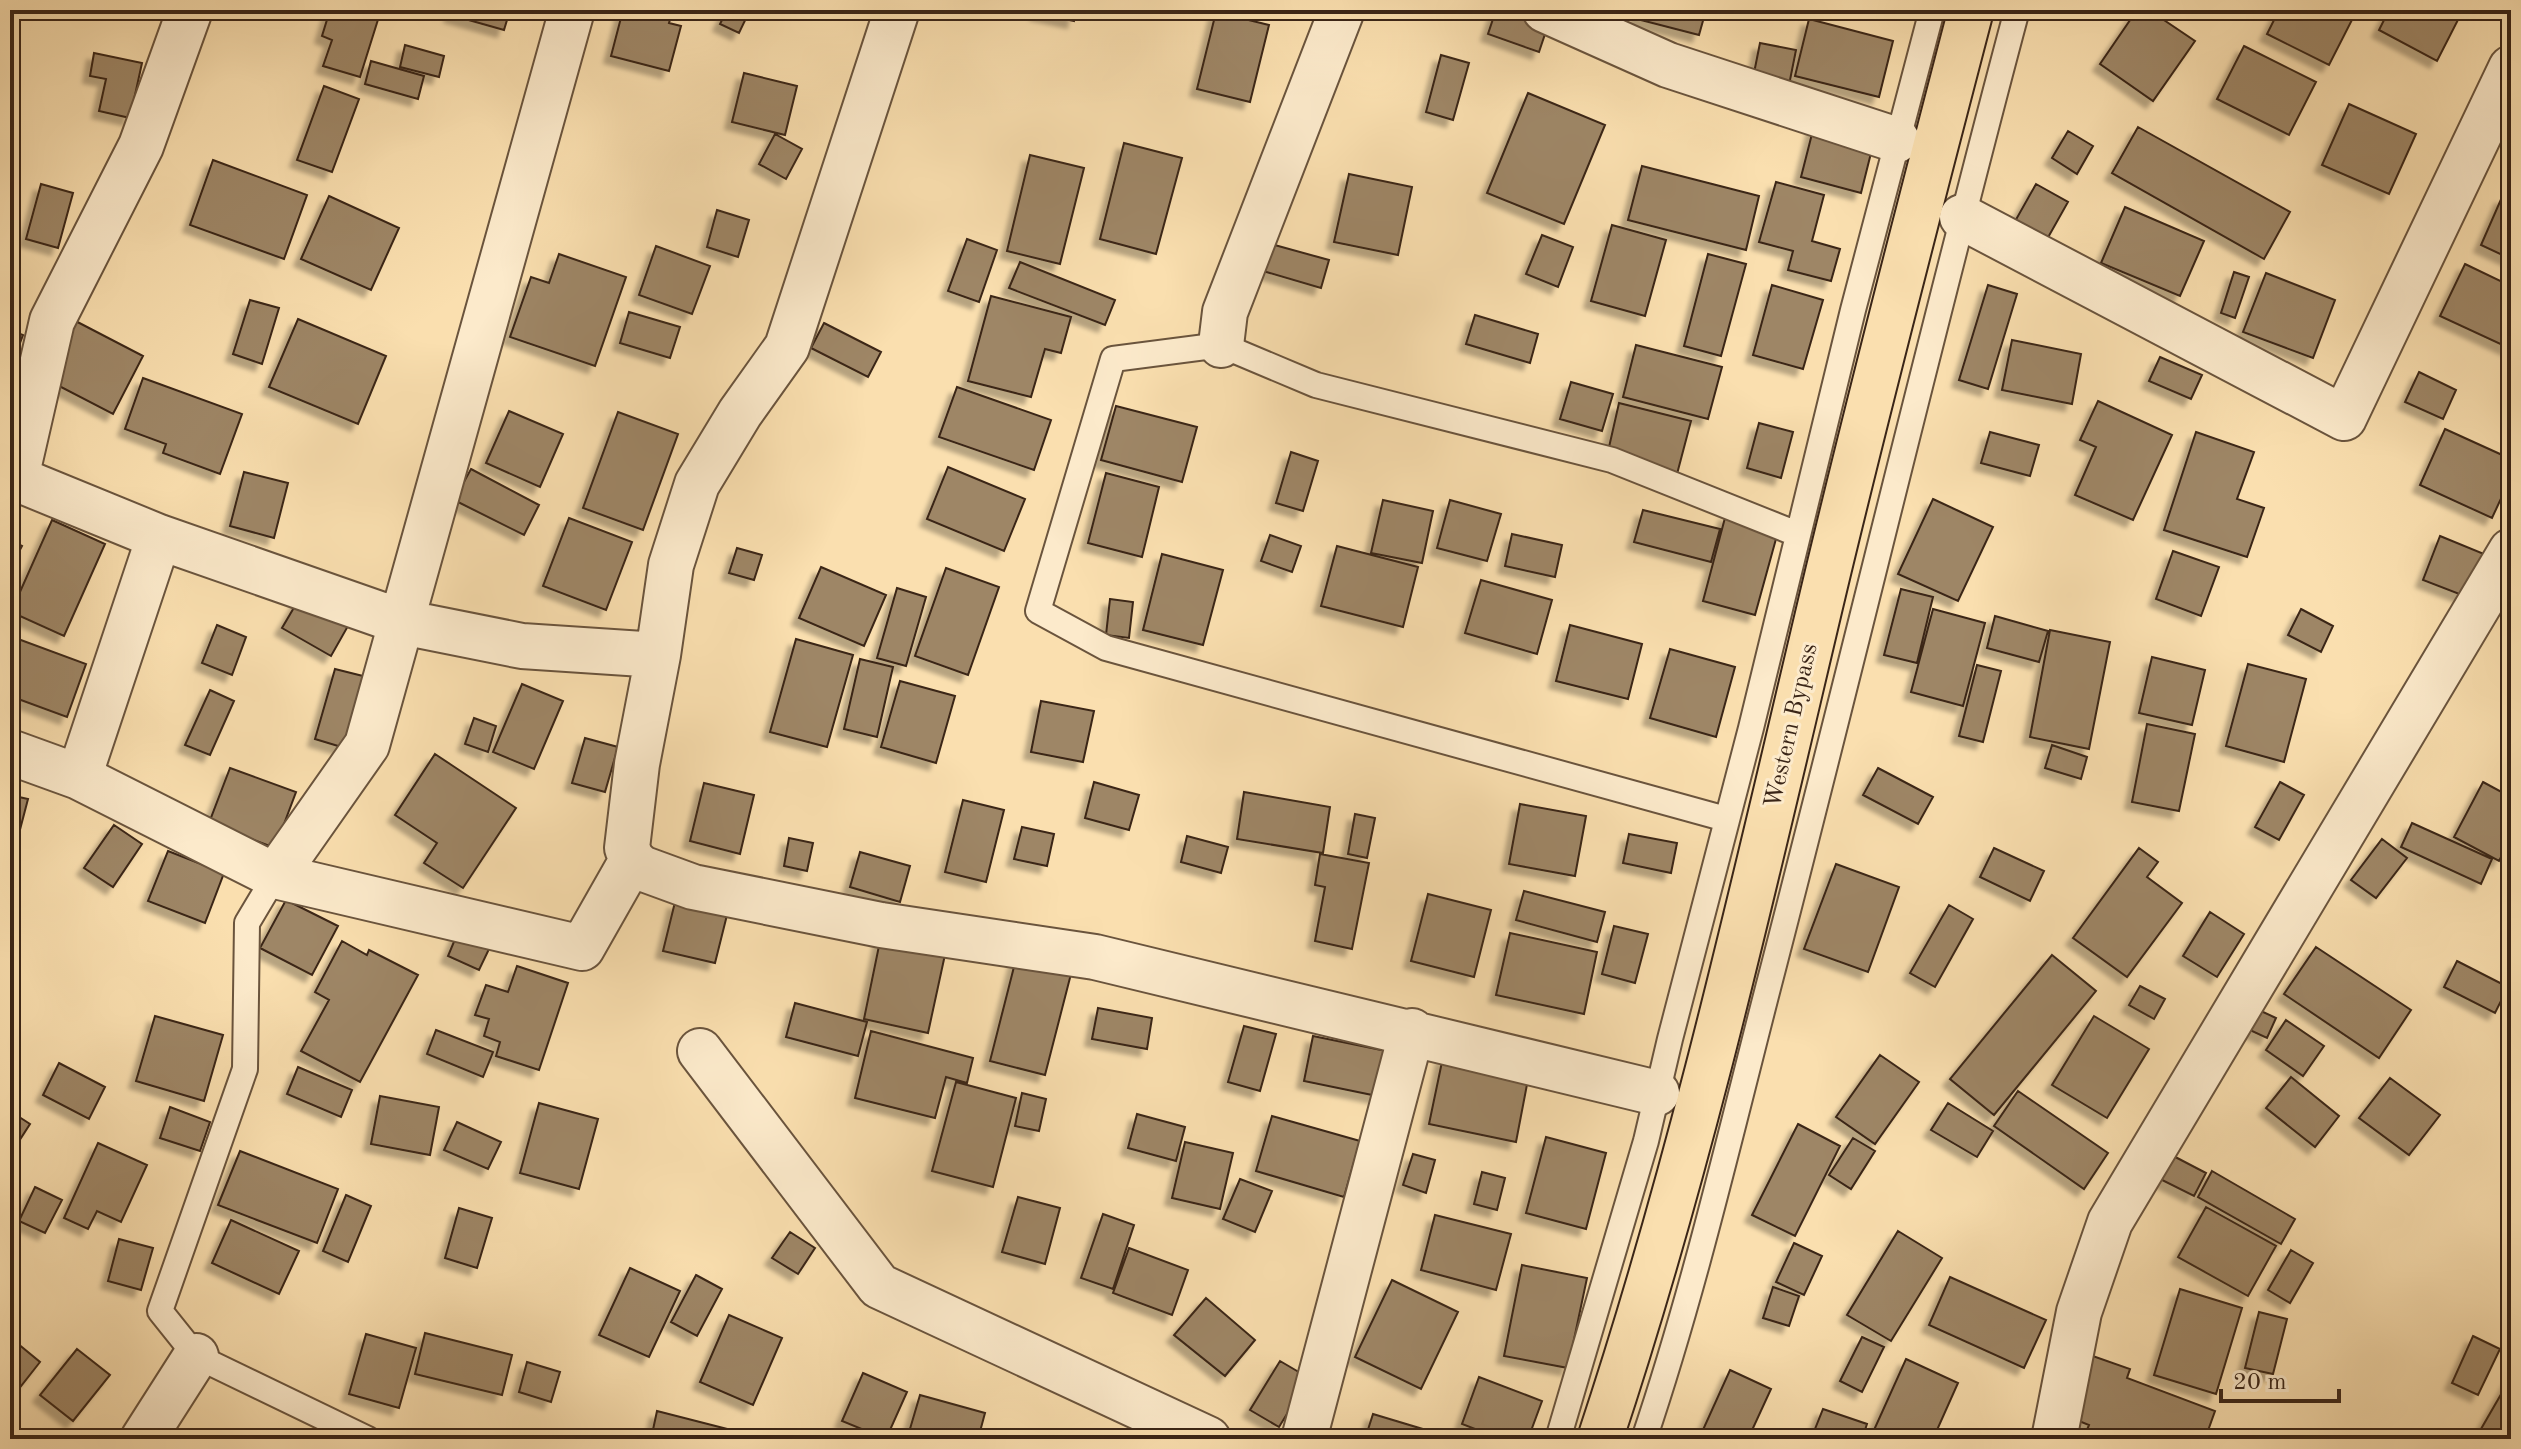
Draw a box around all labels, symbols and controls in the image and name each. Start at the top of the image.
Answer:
street label: Western Bypass [1761,641,1823,811]
scale bar [2221,1353,2339,1403]
text: 20 m [2233,1371,2287,1395]

